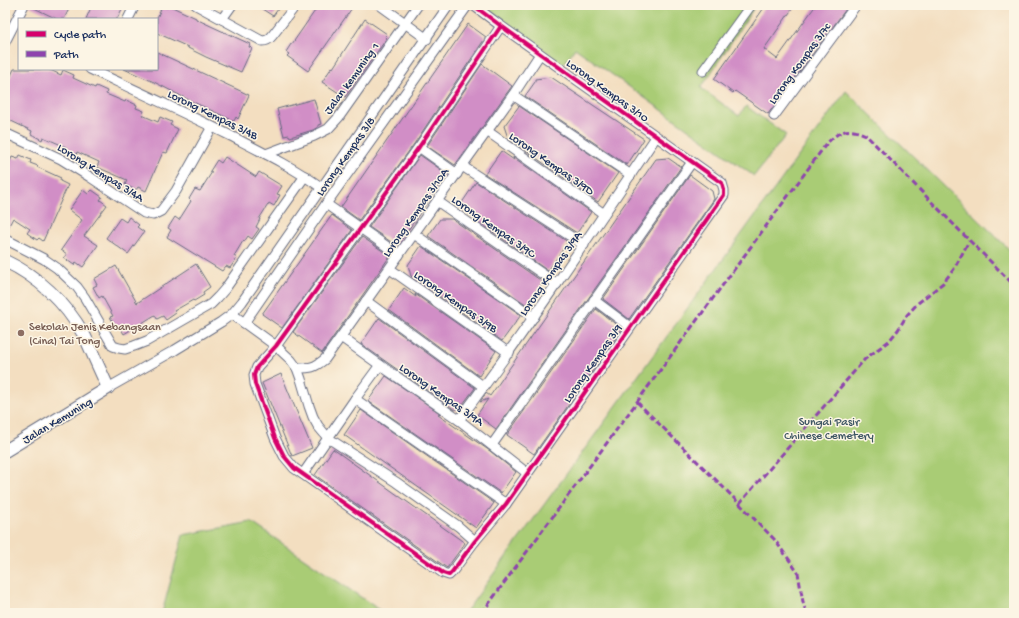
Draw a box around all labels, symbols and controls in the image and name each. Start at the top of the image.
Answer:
legend [18,18,158,70]
street label: Lorong Kompas 3/7c [766,20,835,108]
text: Cycle path [54,29,107,43]
street label: Jalan kemuning 1 [322,41,383,118]
text: Path [53,49,79,63]
street label: Lorong Kempas 3/10 [563,57,651,126]
street label: Lorong Kempas 3/4B [165,88,260,144]
street label: Lorong Kempas 3/8 [314,115,379,199]
street label: Lorong Kempas 3/9D [506,130,596,199]
street label: Lorong Kempas 3/4A [54,141,147,206]
street label: Lorong Kempas 3/10A [381,165,453,260]
street label: Lorong Kempas 3/9C [448,193,539,263]
street label: Lorong Kompas 3/9A [517,228,587,319]
street label: Lorong Kempas 3/9B [410,269,500,337]
place label: Sekolah Jenis Kebangsaan (Cina) Tai Tong [29,321,161,349]
street label: Lorong Kempas 3/9 [561,322,626,406]
marker: Sekolah Jenis Kebangsaan (Cina) Tai Tong [16,328,26,338]
street label: Lorong Kempas 3/9A [396,361,487,431]
street label: Jalan Kemuning [21,395,95,448]
park label: Sungai Pasir Chinese Cemetery [784,416,874,444]

